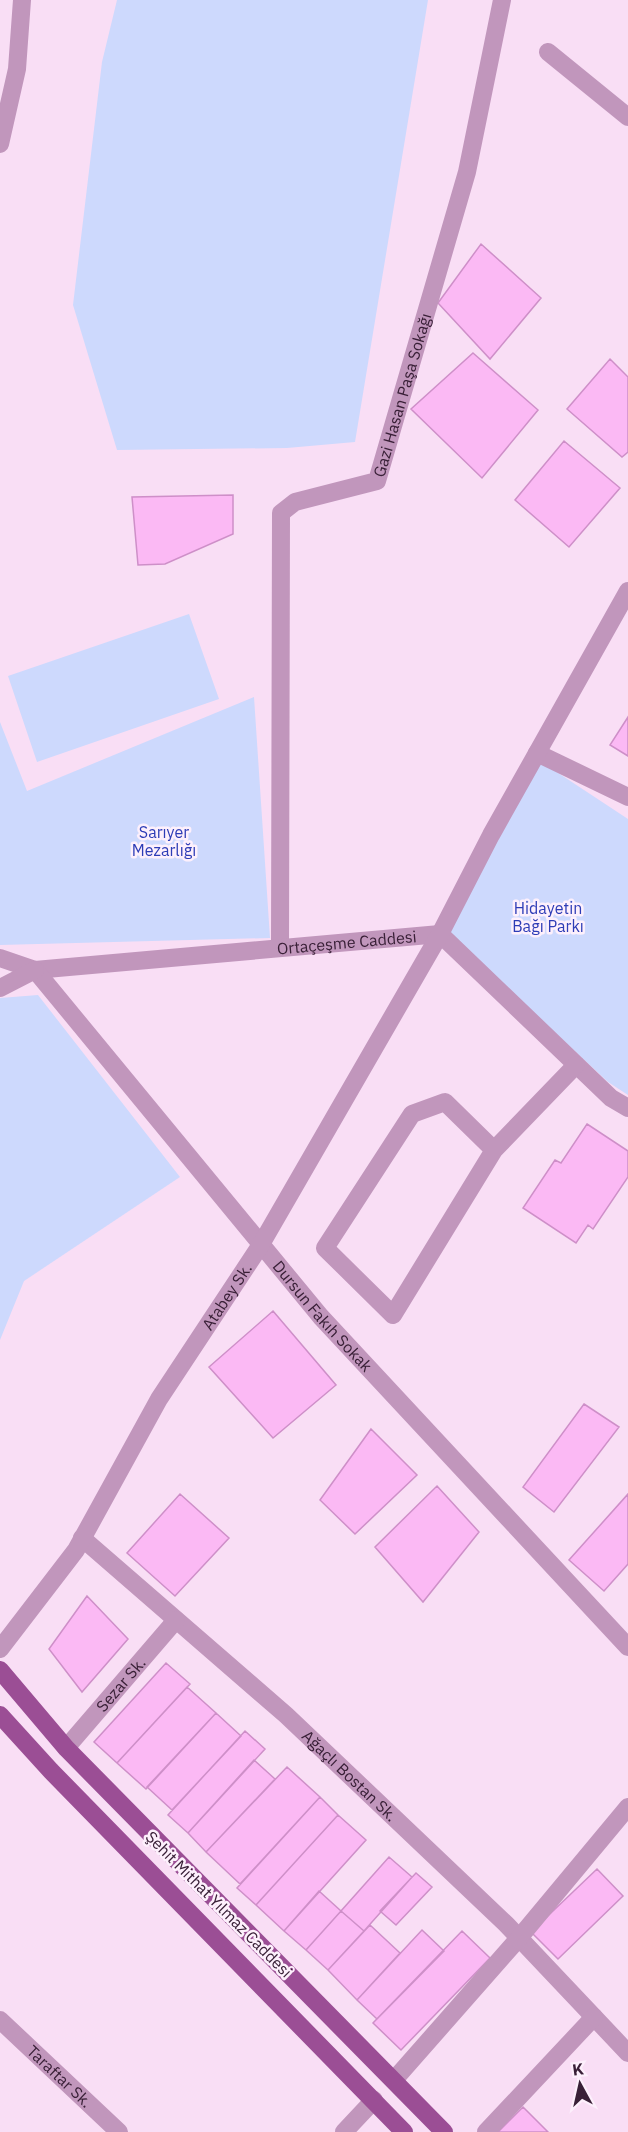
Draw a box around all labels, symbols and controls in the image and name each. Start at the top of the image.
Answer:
street label: Gazi Hasan Paşa Sokağı [369,311,435,479]
park label: Sarıyer Mezarlığı [132,822,196,860]
park label: Hidayetin Bağı Parkı [512,898,584,936]
street label: Ortaçeşme Caddesi [276,926,417,958]
street label: Dursun Fakıh Sokak [269,1256,377,1376]
street label: Atabey Sk. [197,1259,256,1334]
street label: Sezar Sk. [92,1653,150,1716]
street label: Ağaçlı Bostan Sk. [298,1726,401,1825]
street label: Şehit Mithat Yılmaz Caddesi [142,1827,296,1981]
street label: Taraftar Sk. [23,2041,96,2112]
north arrow [550,2054,610,2114]
text: K [571,2058,585,2080]

